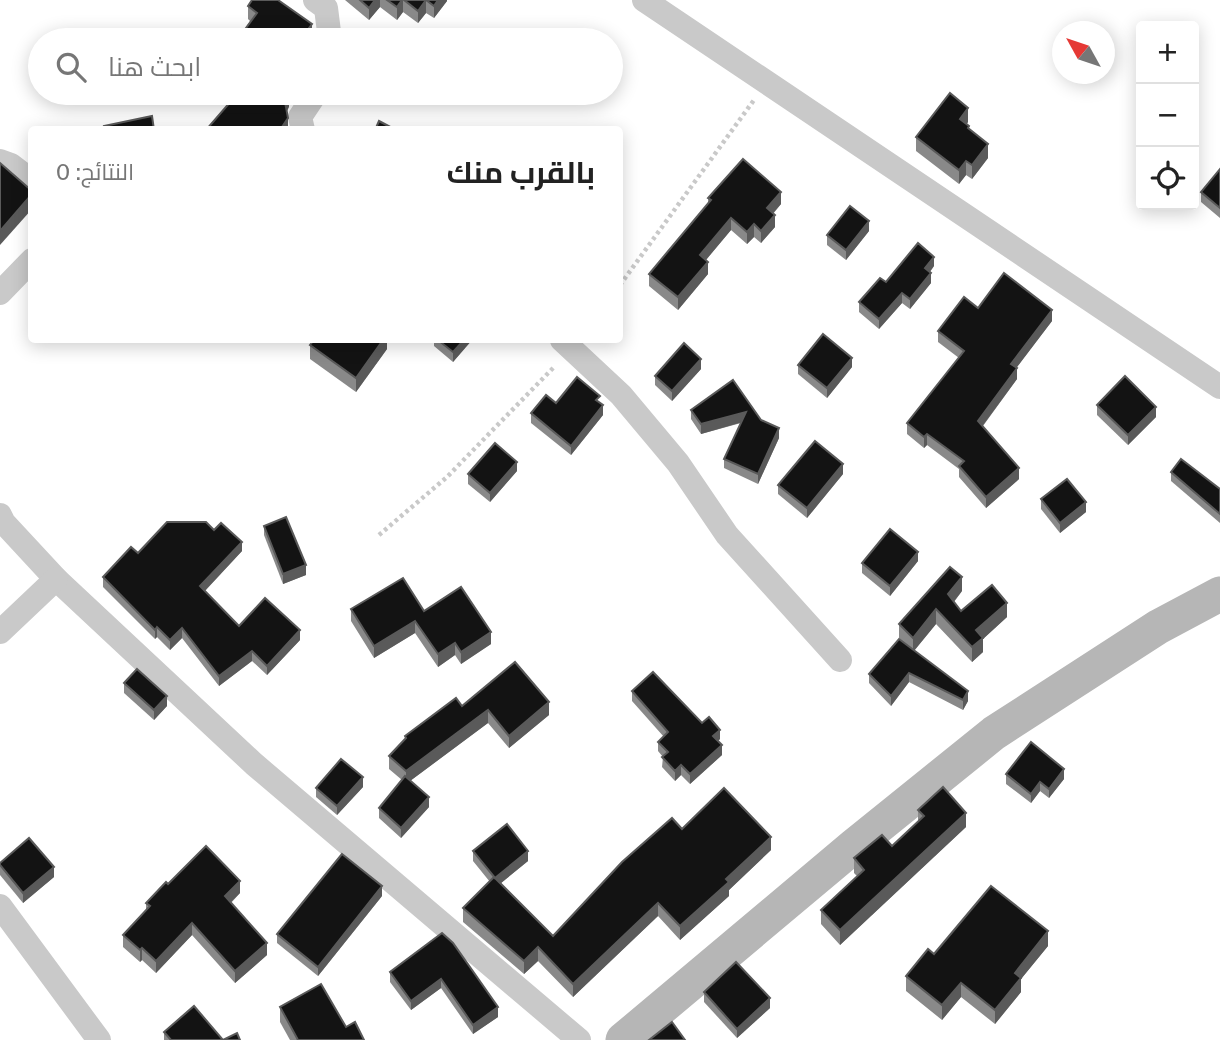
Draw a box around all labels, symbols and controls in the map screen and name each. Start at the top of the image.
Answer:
north arrow [1052,21,1115,84]
map controls [1136,21,1199,210]
button: + [1136,21,1199,84]
search box [28,28,623,105]
icon: search [52,48,90,86]
text: ابحث هنا [108,51,201,82]
button: − [1136,84,1199,147]
button: locate [1136,147,1199,210]
text: بالقرب منك [447,154,595,190]
text: النتائج: 0 [56,158,134,185]

